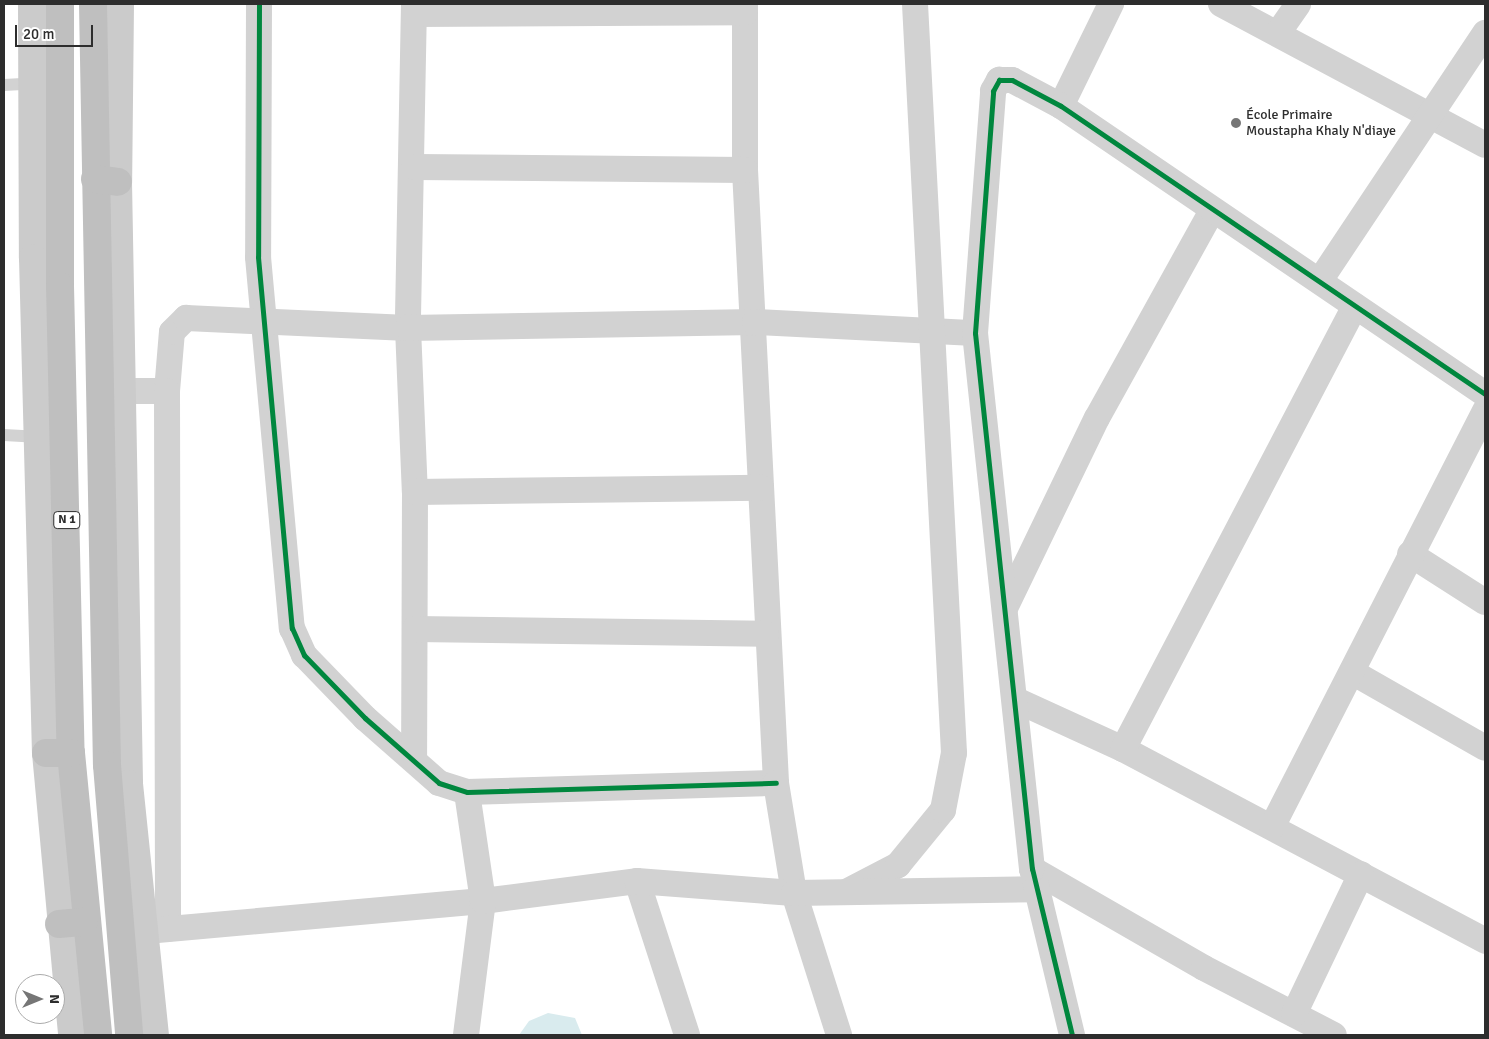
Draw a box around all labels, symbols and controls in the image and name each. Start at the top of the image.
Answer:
scale bar [18,15,95,47]
text: 20 m [23,25,54,43]
place label: École Primaire Moustapha Khaly N'diaye [1246,107,1396,140]
marker: École Primaire Moustapha Khaly N'diaye [1230,117,1242,129]
road number: N 1 [53,510,81,530]
north arrow [15,974,65,1024]
text: N [46,994,63,1004]

